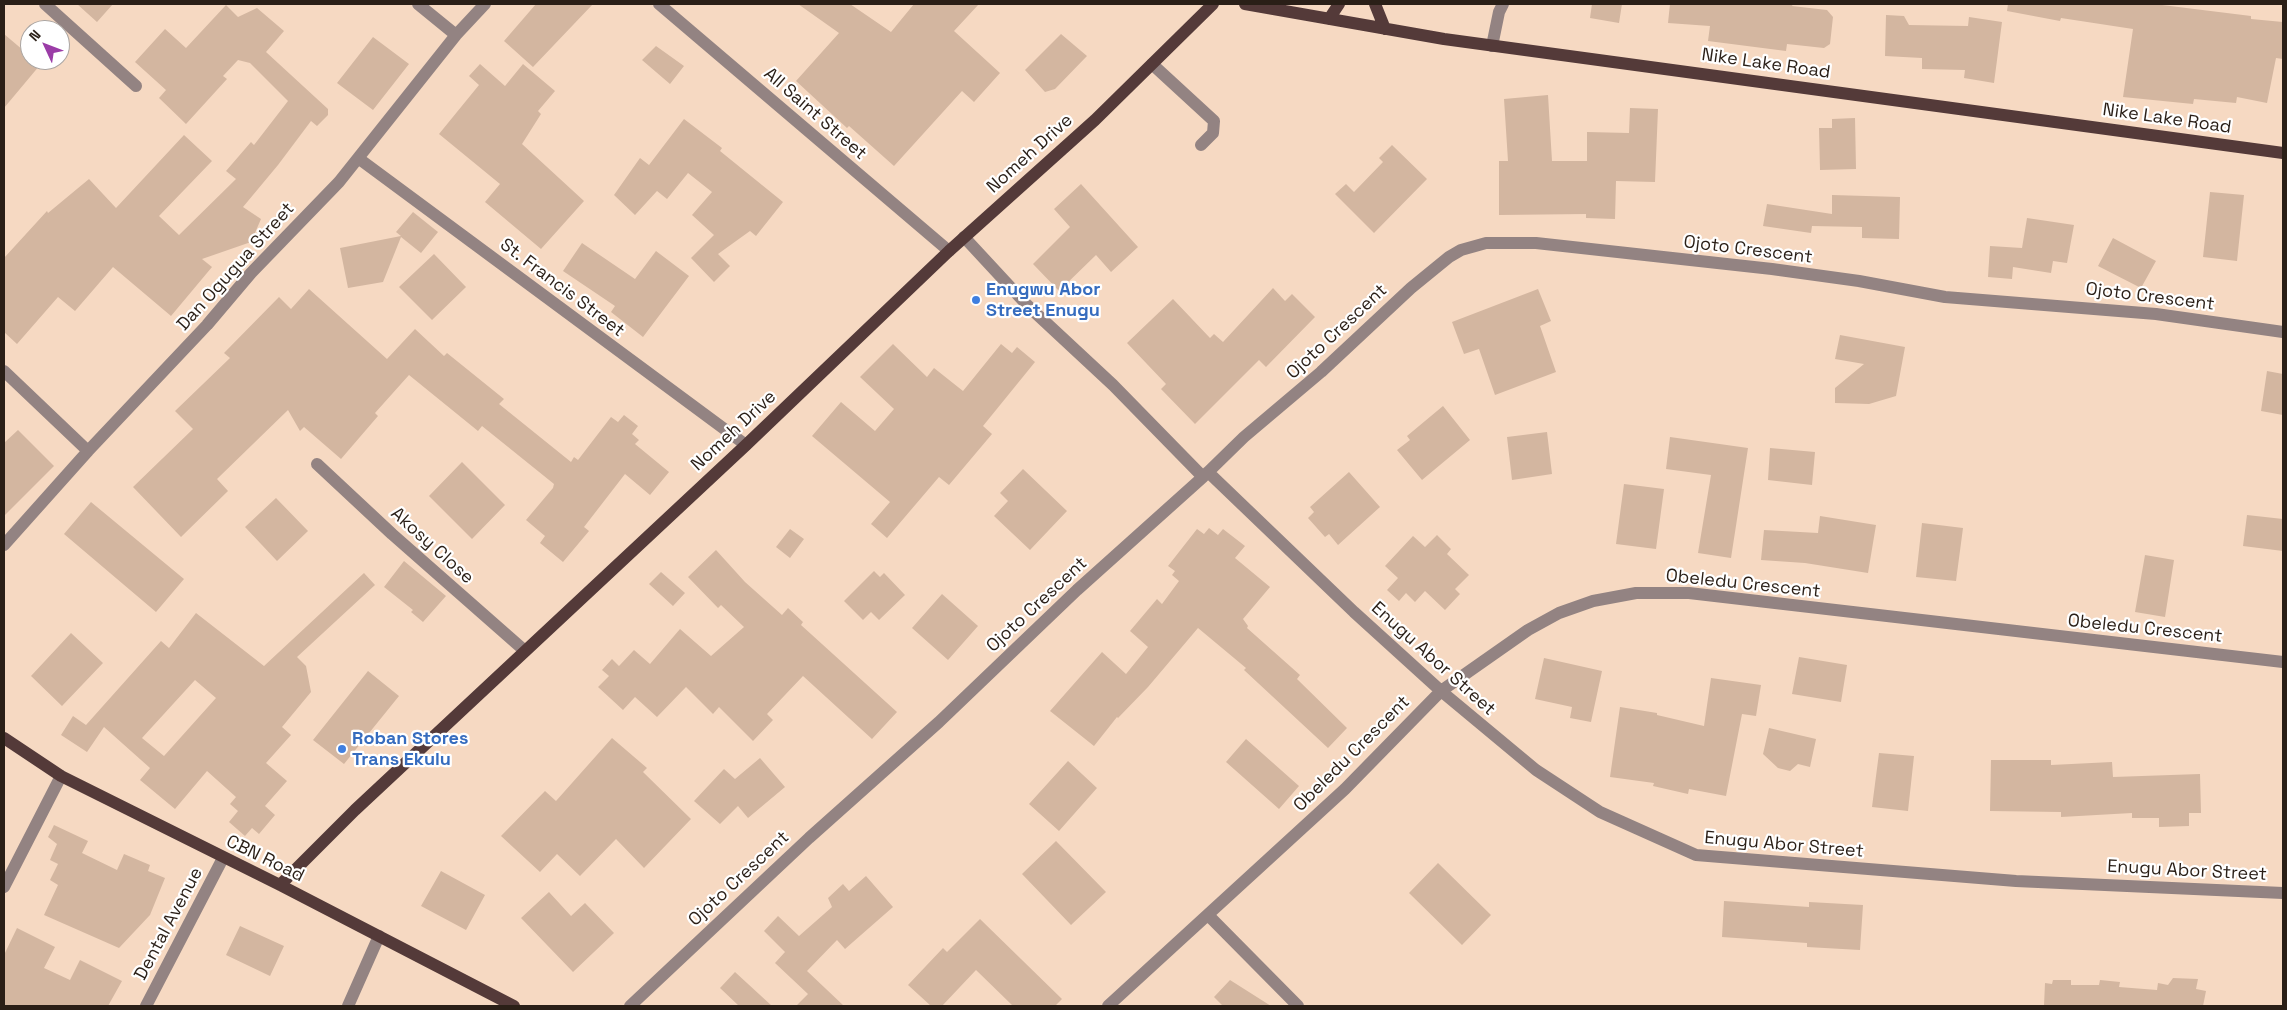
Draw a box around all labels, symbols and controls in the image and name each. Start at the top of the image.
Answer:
north arrow [20,20,70,70]
text: N [25,26,45,45]
street label: Nike Lake Road [1700,44,1832,84]
street label: All Saint Street [759,63,871,165]
street label: Nike Lake Road [2101,99,2233,139]
street label: Nomeh Drive [983,110,1077,198]
street label: Dan Ogugua Street [173,198,299,336]
street label: Ojoto Crescent [1682,231,1814,269]
street label: St. Francis Street [495,234,629,342]
street label: Ojoto Crescent [2084,278,2216,316]
place label: Enugwu Abor Street Enugu [986,279,1100,322]
street label: Ojoto Crescent [1282,280,1392,384]
marker: Enugwu Abor Street Enugu [970,294,982,306]
street label: Nomeh Drive [687,386,781,476]
street label: Akosy Close [386,503,478,589]
street label: Ojoto Crescent [982,553,1092,657]
street label: Obeledu Crescent [1665,565,1821,603]
street label: Enugu Abor Street [1366,598,1500,720]
street label: Obeledu Crescent [2067,610,2223,648]
street label: Obeledu Crescent [1289,691,1415,817]
place label: Roban Stores Trans Ekulu [352,728,468,771]
marker: Roban Stores Trans Ekulu [336,743,348,755]
street label: Ojoto Crescent [684,827,794,931]
street label: Enugu Abor Street [1704,827,1864,863]
street label: CBN Road [222,831,308,887]
street label: Enugu Abor Street [2107,856,2267,886]
street label: Dental Avenue [130,864,208,984]

